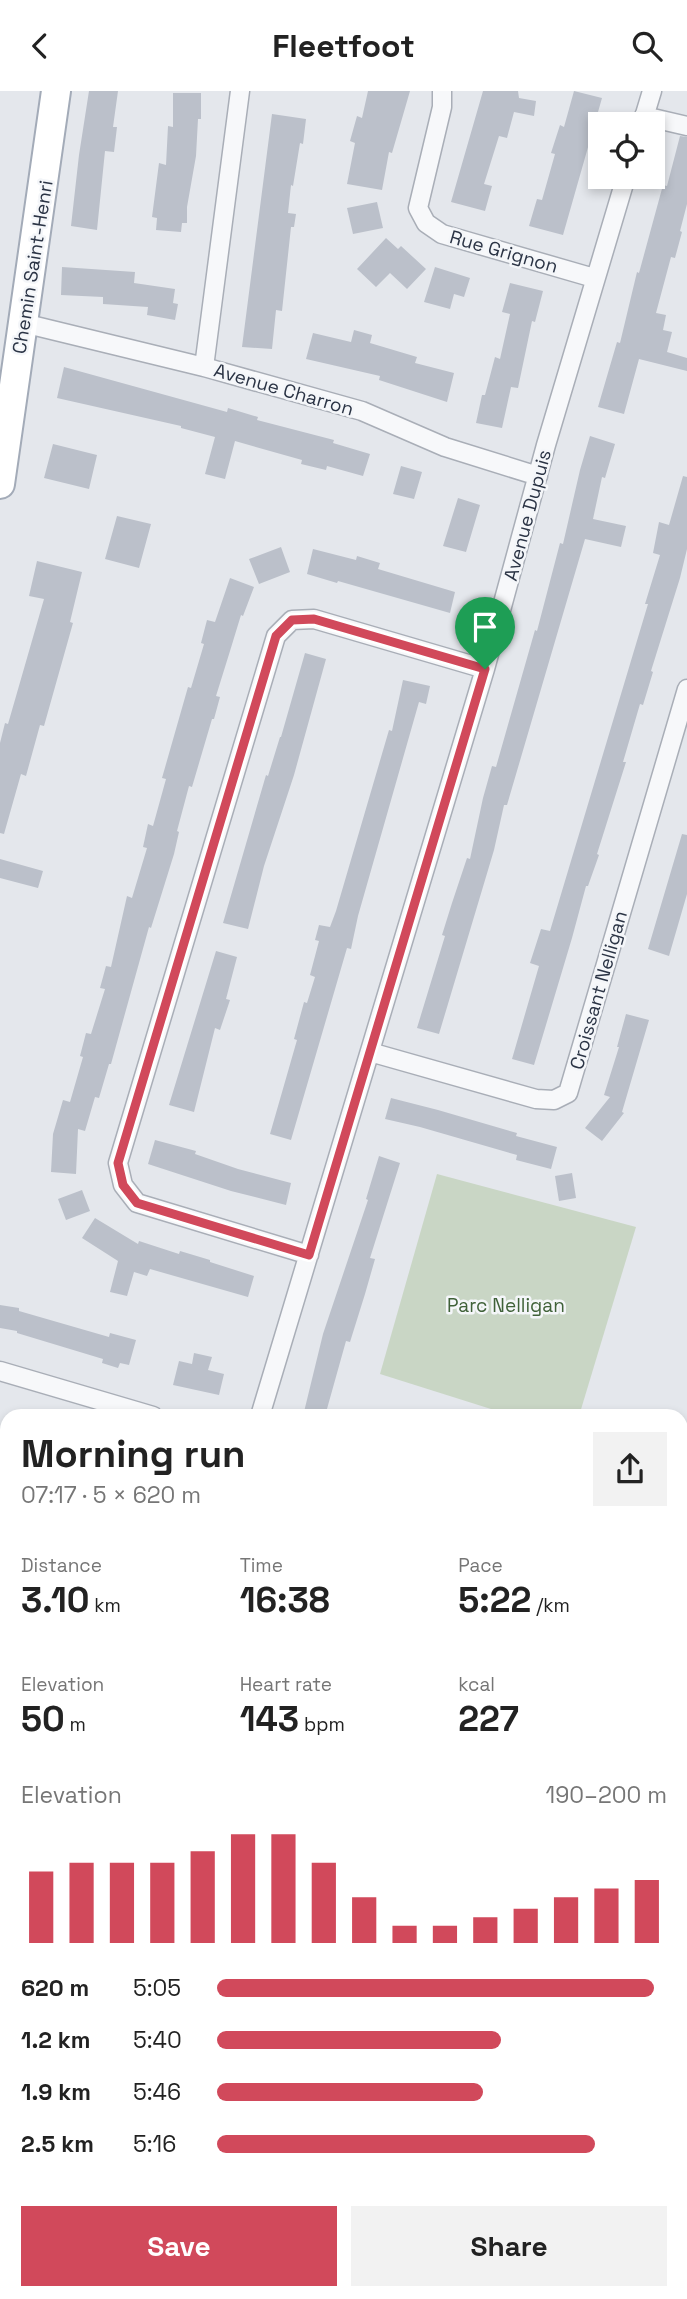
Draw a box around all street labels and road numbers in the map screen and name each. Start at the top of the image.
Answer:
street label: Chemin Saint-Henri [6,178,59,356]
street label: Rue Grignon [447,224,561,279]
street label: Avenue Charron [211,358,357,421]
street label: Avenue Dupuis [498,447,557,583]
street label: Croissant Nelligan [564,908,633,1072]

